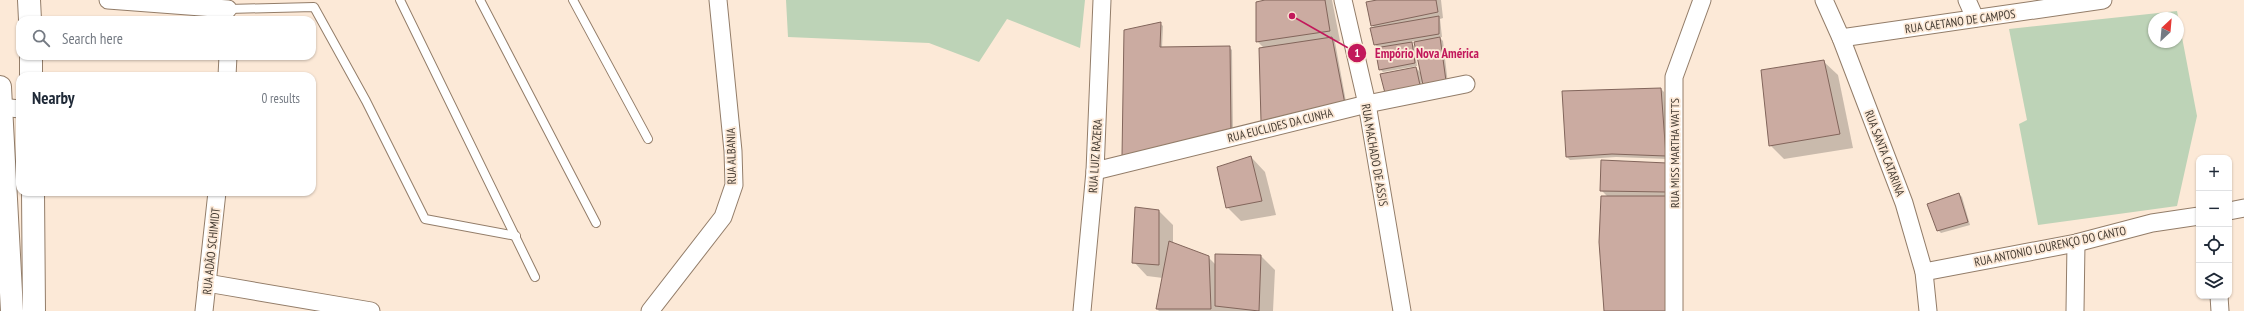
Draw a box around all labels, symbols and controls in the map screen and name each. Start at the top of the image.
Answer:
street label: RUA CAETANO DE CAMPOS [1904,6,2016,36]
north arrow [2148,12,2184,48]
search box [16,16,316,60]
icon: search [30,27,52,49]
text: Search here [62,29,123,48]
callout: Empório Nova América [1347,41,1487,66]
text: 1 [1354,45,1360,60]
text: Empório Nova América [1375,45,1479,62]
text: Nearby [32,87,75,109]
text: 0 results [261,90,300,107]
street label: RUA MISS MARTHA WATTS [1667,98,1682,208]
street label: RUA MACHADO DE ASSIS [1359,103,1391,207]
street label: RUA EUCLIDES DA CUNHA [1226,105,1334,145]
street label: RUA SANTA CATARINA [1862,108,1908,198]
street label: RUA LUIZ RAZERA [1085,118,1105,193]
street label: RUA ALBANIA [723,127,739,184]
map controls [2196,155,2232,299]
button: + [2196,155,2232,191]
button: − [2196,191,2232,227]
street label: RUA ADÃO SCHIMIDT [199,206,223,295]
street label: RUA ANTONIO LOURENÇO DO CANTO [1973,222,2128,269]
button: locate [2196,227,2232,263]
button: layers [2196,263,2232,299]

